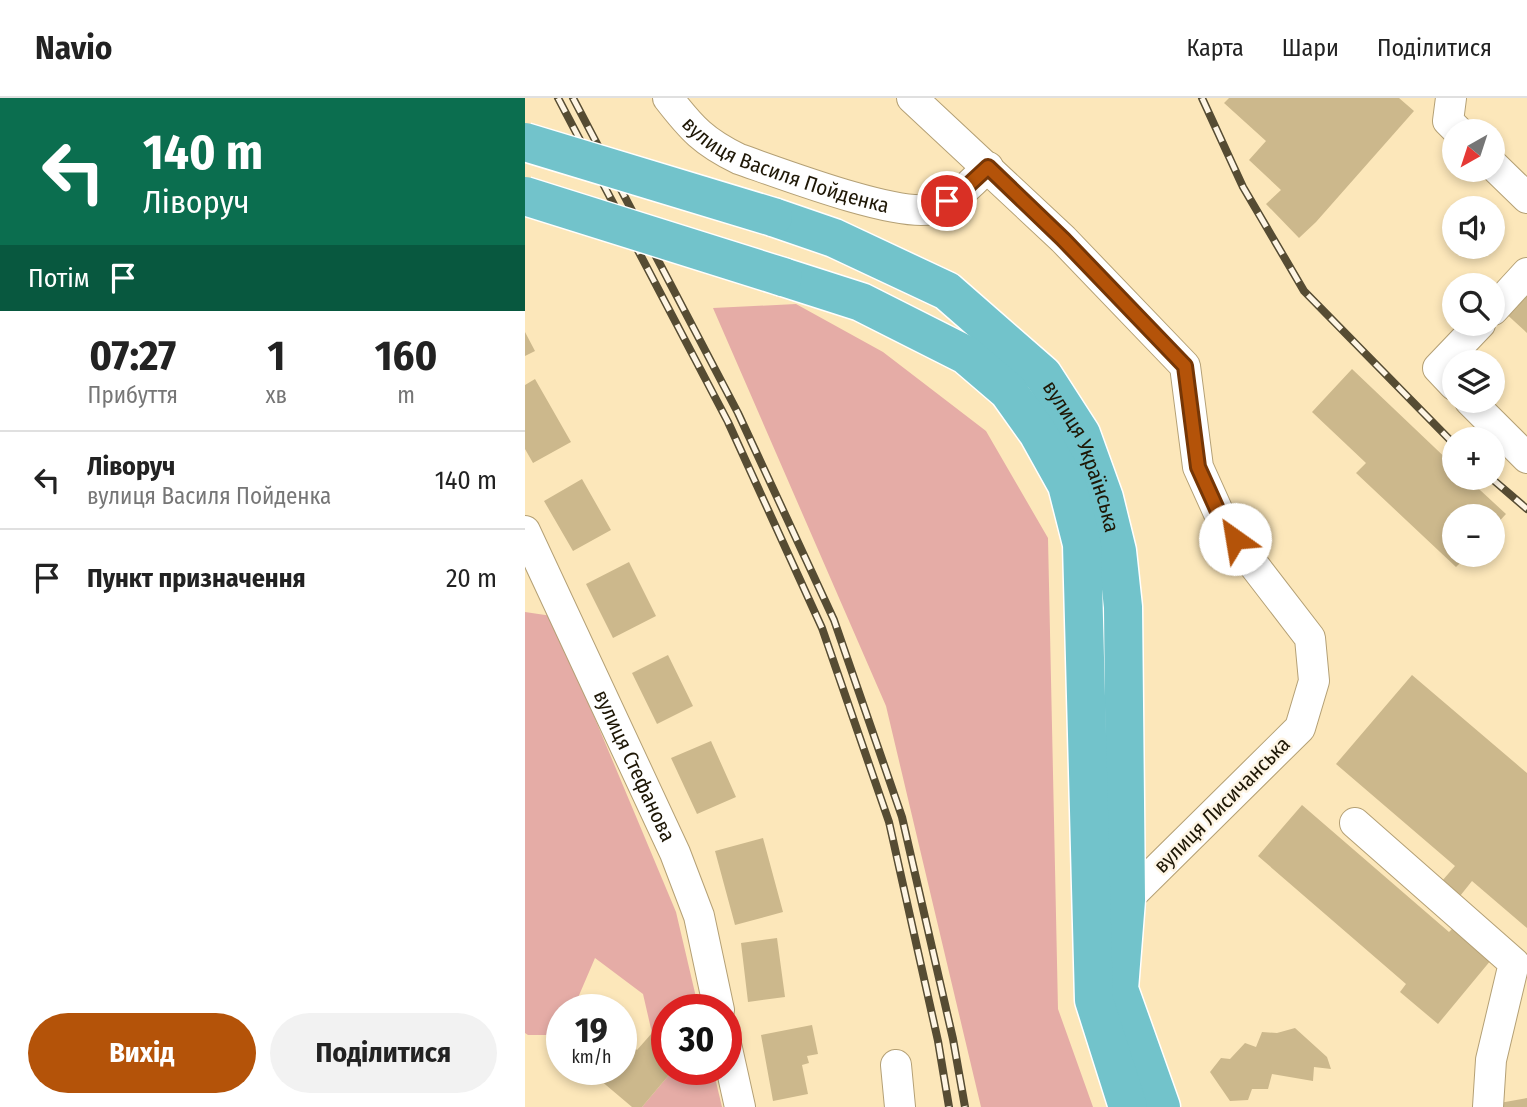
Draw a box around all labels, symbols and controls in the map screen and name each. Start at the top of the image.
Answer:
text: Navio [35,28,112,68]
text: Карта [1186,34,1244,62]
text: Шари [1282,34,1339,62]
text: Поділитися [1377,34,1492,62]
street label: вулиця Василя Пойденка [676,111,891,219]
north arrow [1442,119,1505,182]
map controls [1442,119,1505,567]
text: 140 m [143,123,263,182]
icon: left [28,126,119,217]
pin [917,171,977,231]
icon: arrive [928,182,966,220]
text: Ліворуч [143,183,250,221]
button: sound [1442,196,1505,259]
icon: arrive [104,259,142,297]
text: Потім [28,263,90,294]
button: search [1442,273,1505,336]
text: 07:27 [89,331,176,381]
text: 1 [267,331,285,381]
text: 160 [375,331,437,381]
button: layers [1442,350,1505,413]
street label: вулиця Українська [1037,376,1125,535]
text: Прибуття [88,381,178,409]
text: хв [266,381,287,409]
text: m [397,381,415,409]
button: + [1442,427,1505,490]
text: Ліворуч [87,451,175,482]
icon: left [28,461,66,499]
text: 140 m [435,465,497,496]
text: вулиця Василя Пойденка [87,482,331,510]
position arrow [1198,502,1272,576]
button: − [1442,504,1505,567]
icon: arrive [28,559,66,597]
text: Пункт призначення [87,563,306,594]
text: 20 m [446,563,497,594]
street label: вулиця Стефанова [588,686,681,846]
street label: вулиця Лисичанська [1148,731,1296,879]
speed limit sign: 30 [651,994,742,1085]
text: 19 [575,1009,608,1051]
button: Вихід [28,1013,256,1093]
button: Поділитися [270,1013,497,1093]
text: km/h [571,1046,612,1068]

